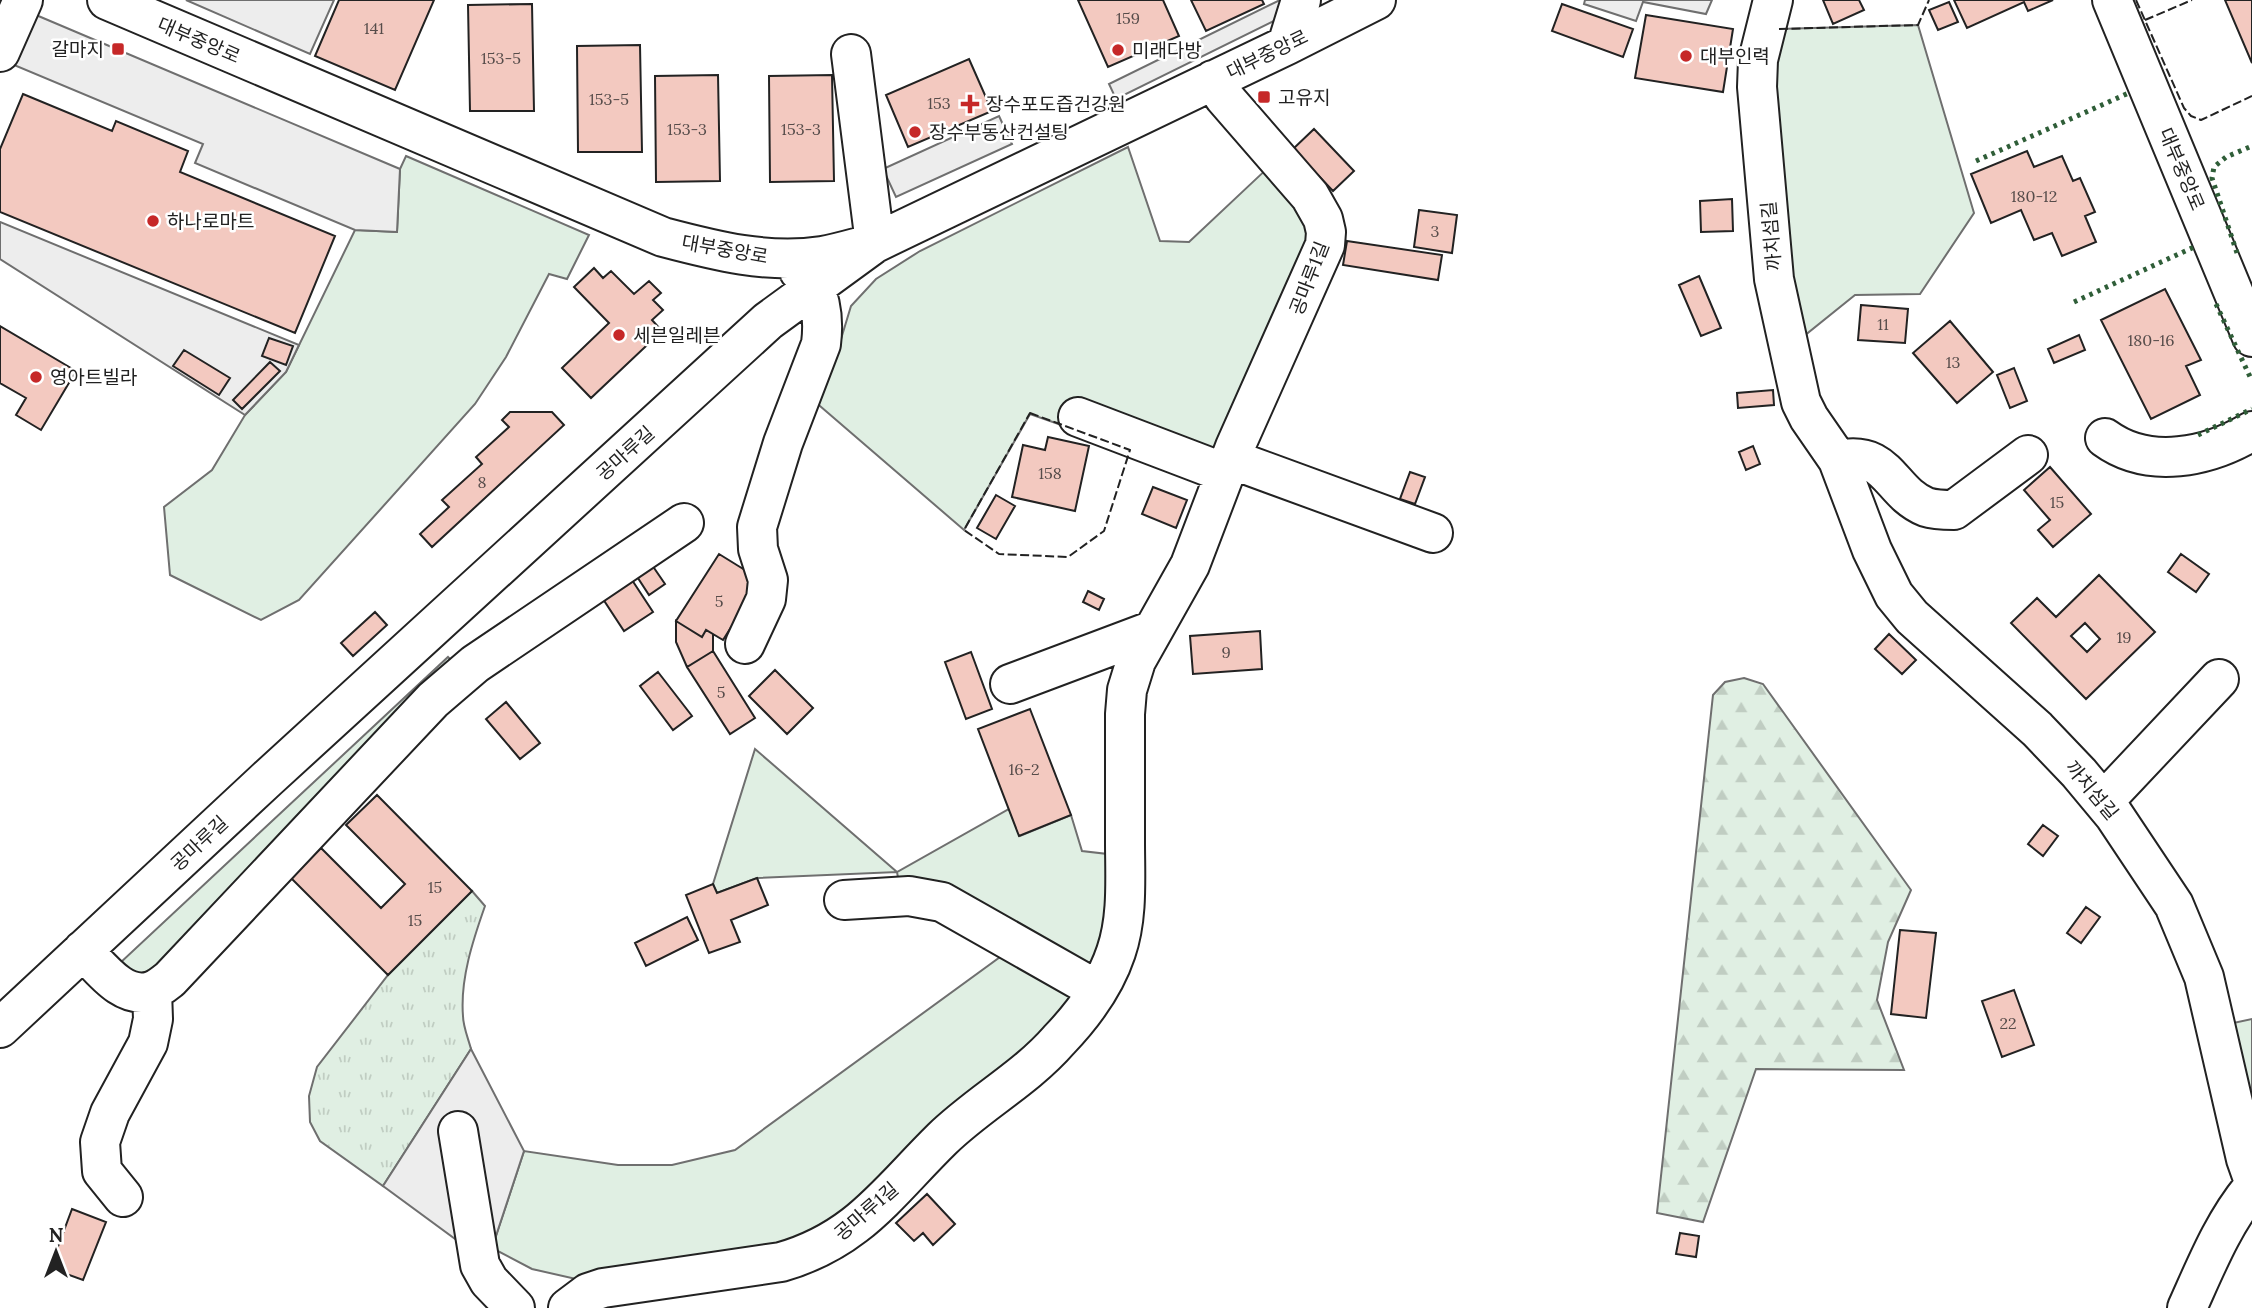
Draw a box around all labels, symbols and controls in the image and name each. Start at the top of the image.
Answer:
house number: 159 [1116,8,1140,28]
street label: 대부중앙로 [154,12,244,68]
house number: 141 [364,18,384,38]
street label: 대부중앙로 [1222,24,1312,84]
place label: 갈마지 [52,37,104,61]
place label: 미래다방 [1132,38,1202,62]
marker: 갈마지 [110,41,126,57]
marker: 미래다방 [1110,42,1126,58]
place label: 대부인력 [1700,44,1770,68]
house number: 153-5 [481,48,521,68]
marker: 대부인력 [1678,48,1694,64]
place label: 고유지 [1278,85,1330,109]
house number: 153-5 [589,89,629,109]
marker: 고유지 [1256,89,1272,105]
place label: 장수포도즙건강원 [986,92,1126,116]
house number: 153 [927,93,951,113]
marker: 장수포도즙건강원 [960,94,980,114]
house number: 153-3 [667,119,707,139]
house number: 153-3 [781,119,821,139]
place label: 장수부동산컨설팅 [929,120,1069,144]
marker: 장수부동산컨설팅 [907,124,923,140]
street label: 대부중앙로 [2154,124,2210,214]
house number: 180-12 [2011,186,2057,206]
street label: 까치섬길 [1756,200,1786,272]
place label: 하나로마트 [167,209,254,233]
marker: 하나로마트 [145,213,161,229]
house number: 3 [1431,221,1440,241]
street label: 대부중앙로 [680,230,770,268]
street label: 공마루1길 [1284,238,1334,318]
house number: 11 [1877,314,1889,334]
place label: 세븐일레븐 [633,323,720,347]
marker: 세븐일레븐 [611,327,627,343]
house number: 180-16 [2127,330,2175,350]
house number: 13 [1946,352,1960,372]
place label: 영아트빌라 [50,365,137,389]
marker: 영아트빌라 [28,369,44,385]
street label: 공마루길 [591,421,659,485]
house number: 158 [1038,463,1062,483]
house number: 8 [478,472,487,492]
house number: 15 [2050,492,2064,512]
house number: 5 [715,591,723,611]
house number: 19 [2116,627,2132,647]
house number: 9 [1221,642,1231,662]
house number: 5 [717,682,725,702]
street label: 까치섬길 [2060,756,2124,824]
house number: 16-2 [1009,759,1039,779]
street label: 공마루길 [165,810,233,876]
house number: 15 [428,877,442,897]
house number: 15 [408,910,422,930]
house number: 22 [1999,1013,2017,1033]
street label: 공마루1길 [829,1177,903,1245]
north arrow [21,1217,91,1287]
text: N [49,1223,64,1247]

